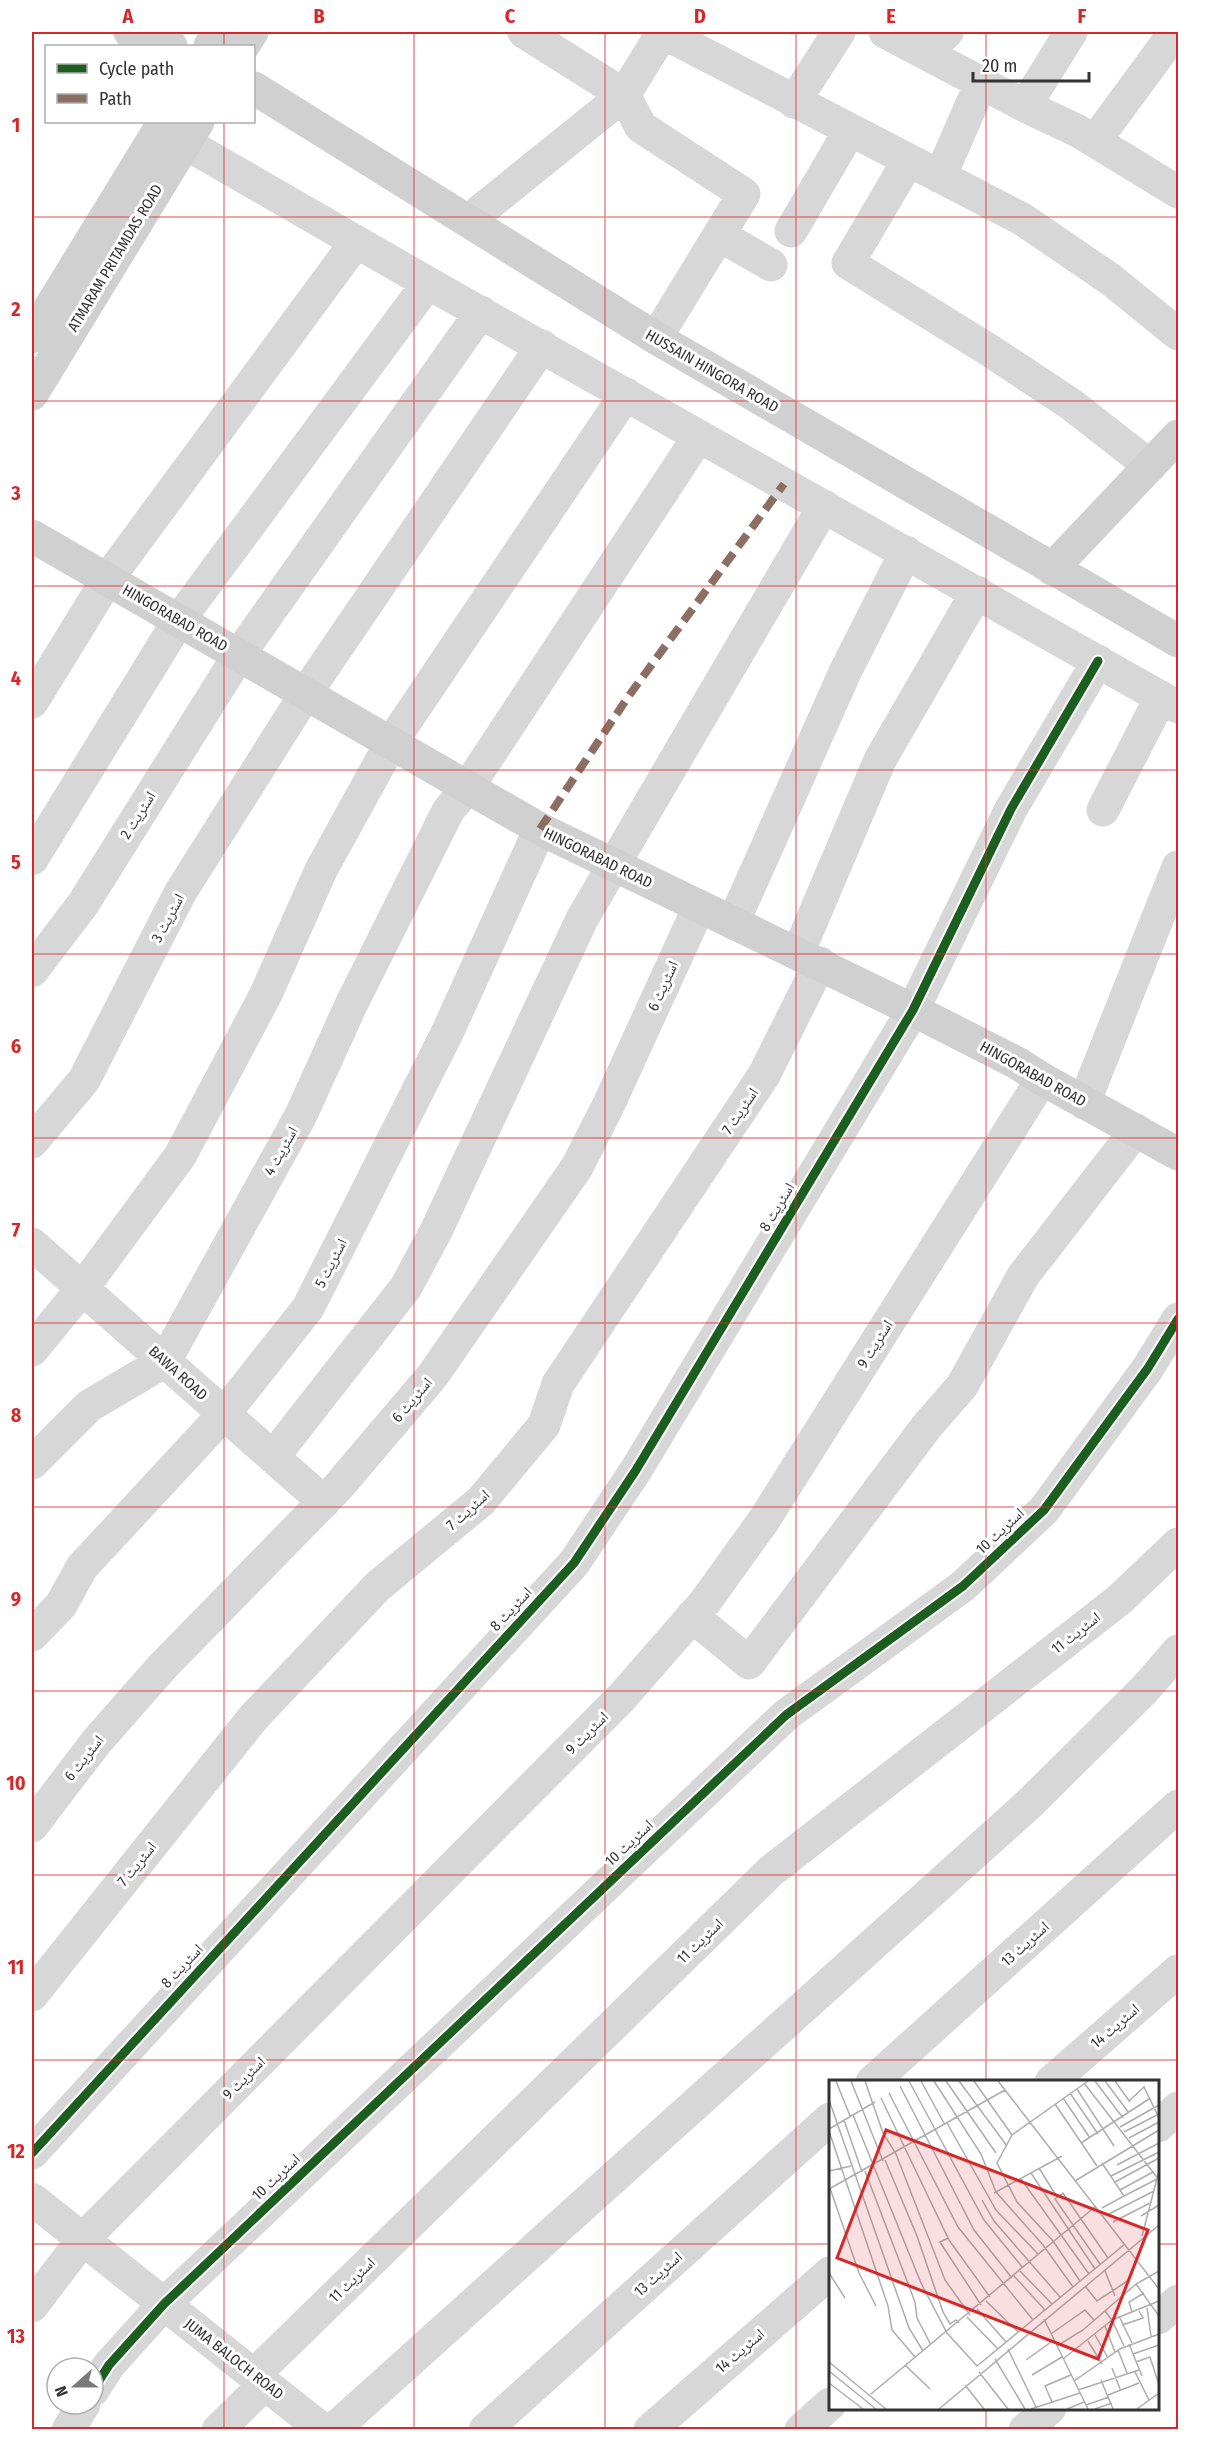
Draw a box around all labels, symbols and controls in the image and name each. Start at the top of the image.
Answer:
text: A [122,4,135,28]
text: B [313,4,325,28]
text: C [505,4,516,28]
text: D [694,4,706,28]
text: E [886,4,896,28]
text: F [1078,4,1087,28]
legend [45,45,255,123]
scale bar [973,45,1088,83]
text: 20 m [982,55,1017,77]
text: Cycle path [99,58,174,80]
text: Path [99,88,132,110]
text: 1 [12,113,20,137]
street label: ATMARAM PRITAMDAS ROAD [64,181,166,335]
text: 2 [10,297,21,321]
street label: HUSSAIN HINGORA ROAD [642,326,782,416]
text: 3 [10,481,21,505]
street label: HINGORABAD ROAD [119,581,231,655]
text: 4 [11,666,21,690]
street label: اسٹریٹ 2 [116,788,160,842]
street label: HINGORABAD ROAD [541,824,655,892]
text: 5 [11,850,21,874]
street label: اسٹریٹ 3 [148,891,188,945]
street label: اسٹریٹ 6 [644,958,682,1014]
text: 6 [11,1034,21,1058]
street label: HINGORABAD ROAD [977,1037,1089,1111]
street label: اسٹریٹ 7 [718,1084,762,1138]
street label: اسٹریٹ 4 [260,1123,302,1179]
street label: اسٹریٹ 8 [756,1180,798,1234]
text: 7 [12,1218,21,1242]
street label: اسٹریٹ 5 [311,1235,351,1291]
street label: اسٹریٹ 9 [853,1317,897,1371]
street label: BAWA ROAD [145,1342,211,1404]
street label: اسٹریٹ 6 [388,1374,436,1426]
text: 8 [11,1403,22,1427]
street label: اسٹریٹ 7 [443,1486,493,1534]
street label: اسٹریٹ 10 [972,1504,1028,1558]
street label: اسٹریٹ 8 [486,1583,536,1635]
text: 9 [11,1587,21,1611]
street label: اسٹریٹ 11 [1048,1608,1104,1658]
street label: اسٹریٹ 9 [562,1708,612,1758]
street label: اسٹریٹ 6 [61,1731,107,1785]
text: 10 [6,1771,26,1795]
street label: اسٹریٹ 10 [601,1816,657,1870]
street label: اسٹریٹ 7 [114,1838,160,1890]
street label: اسٹریٹ 11 [673,1915,727,1967]
street label: اسٹریٹ 13 [997,1918,1053,1970]
street label: اسٹریٹ 8 [157,1940,207,1992]
text: 11 [8,1955,24,1979]
street label: اسٹریٹ 14 [1087,2000,1143,2052]
street label: اسٹریٹ 9 [219,2053,269,2103]
inset map [829,2080,1159,2410]
text: 12 [7,2139,25,2163]
street label: اسٹریٹ 10 [248,2150,304,2204]
street label: اسٹریٹ 13 [630,2248,686,2300]
street label: اسٹریٹ 11 [325,2254,379,2306]
street label: JUMA BALOCH ROAD [181,2315,287,2403]
text: 13 [7,2324,25,2348]
street label: اسٹریٹ 14 [712,2325,768,2377]
north arrow [45,2356,105,2416]
text: N [51,2383,72,2399]

